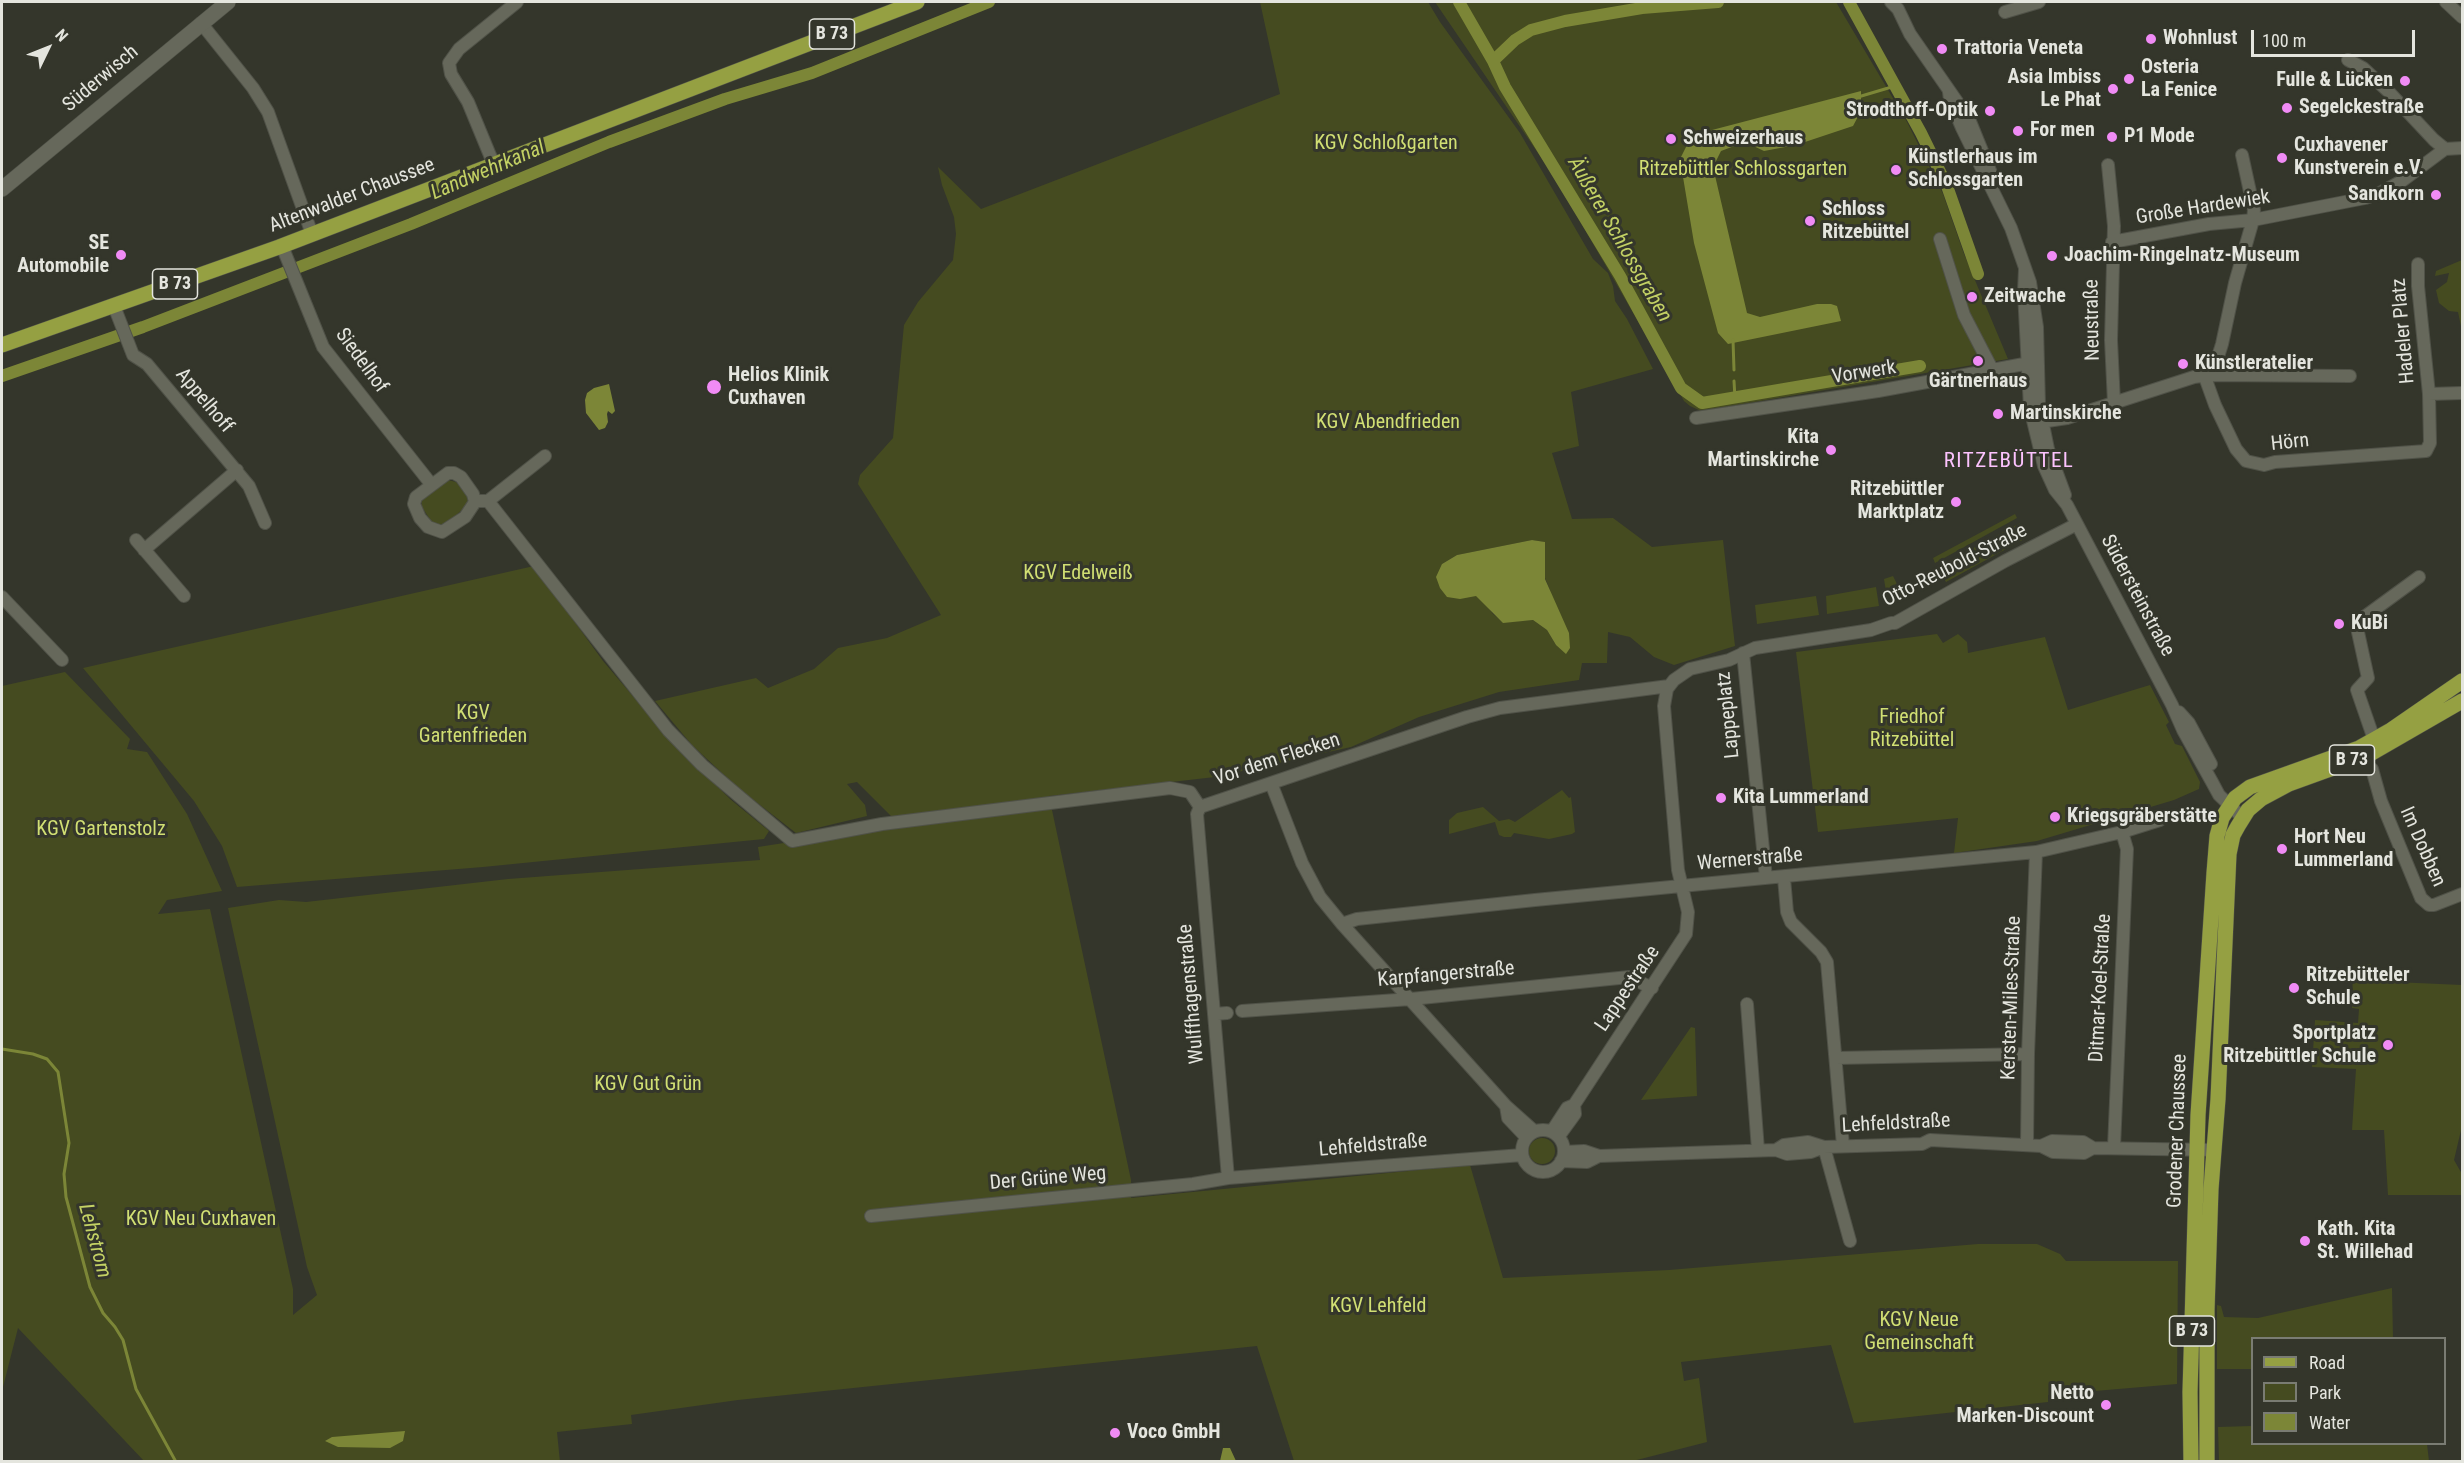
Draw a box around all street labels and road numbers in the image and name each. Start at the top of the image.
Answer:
road number: B 73 [810,19,854,49]
street label: Süderwisch [58,40,144,118]
street label: Altenwalder Chaussee [266,153,438,239]
street label: Große Hardewiek [2134,186,2272,230]
road number: B 73 [152,269,198,299]
street label: Hadeler Platz [2387,277,2421,385]
street label: Neustraße [2080,279,2106,361]
street label: Siedelhof [329,324,393,398]
street label: Vorwerk [1830,356,1898,390]
street label: Appelhoff [170,364,238,438]
street label: Hörn [2270,429,2310,457]
street label: Otto-Reubold-Straße [1879,519,2031,613]
street label: Südersteinstraße [2095,531,2179,661]
street label: Lappeplatz [1713,671,1745,759]
street label: Vor dem Flecken [1211,728,1343,792]
road number: B 73 [2330,745,2374,775]
street label: Im Dobben [2394,803,2450,891]
street label: Wernerstraße [1696,843,1804,877]
street label: Ditmar-Koel-Straße [2085,913,2117,1063]
street label: Kersten-Miles-Straße [1997,915,2027,1081]
street label: Wulffhagenstraße [1174,923,1210,1065]
street label: Lappestraße [1591,942,1665,1036]
street label: Karpfangerstraße [1376,957,1516,993]
street label: Grodener Chaussee [2163,1054,2193,1208]
street label: Lehfeldstraße [1841,1109,1951,1139]
street label: Lehfeldstraße [1318,1129,1428,1163]
street label: Der Grüne Weg [989,1162,1107,1196]
road number: B 73 [2170,1316,2214,1346]

